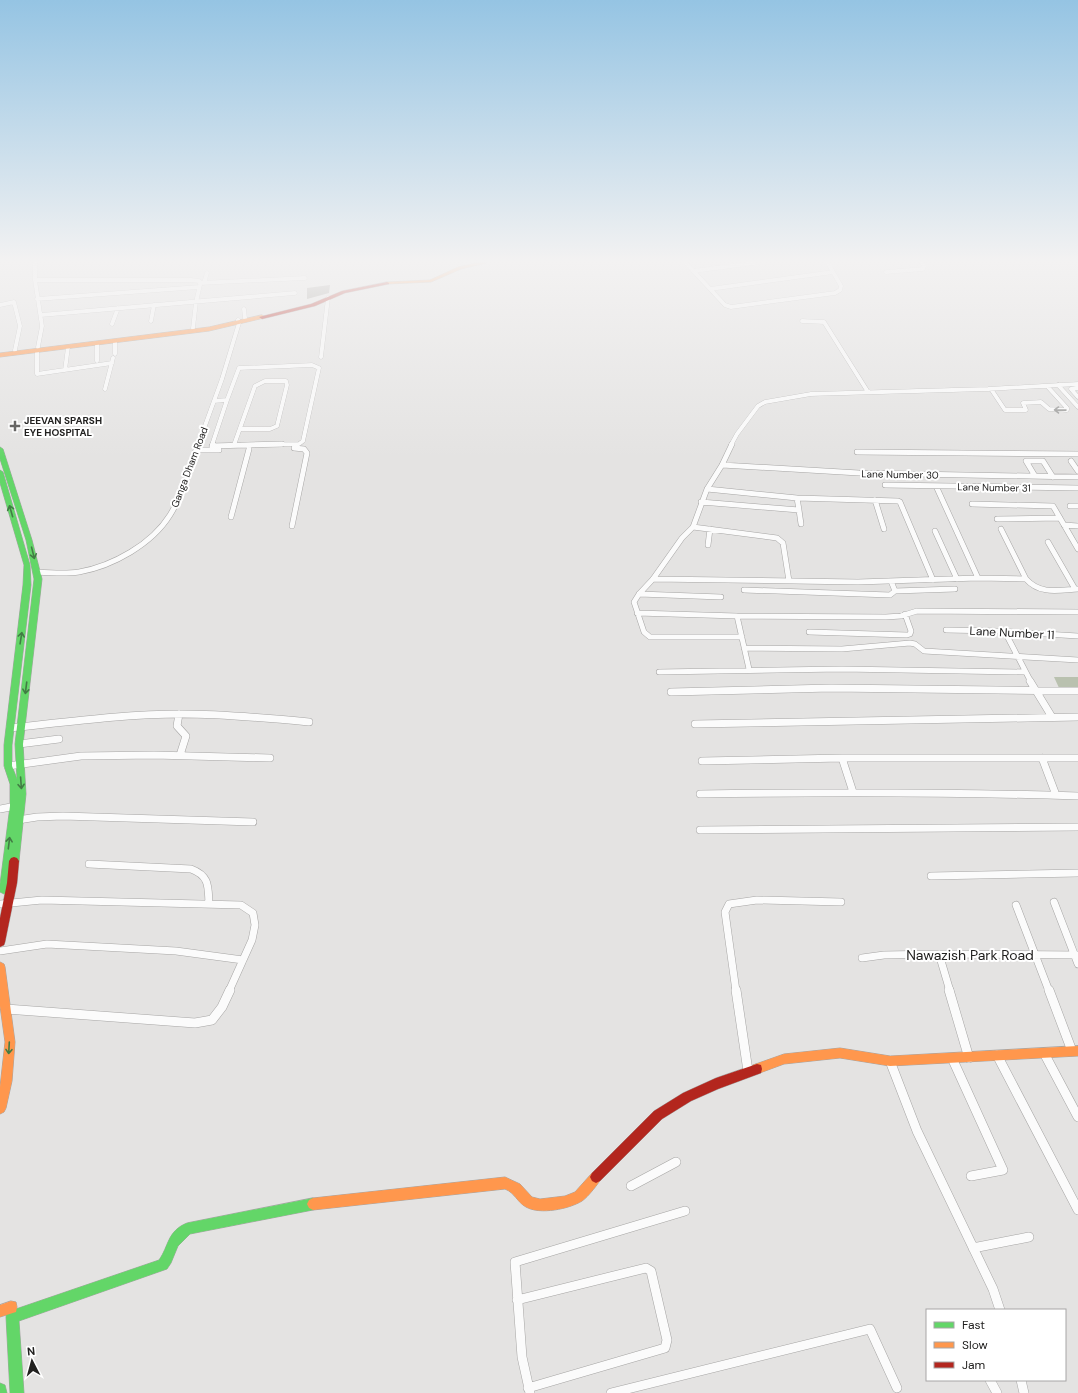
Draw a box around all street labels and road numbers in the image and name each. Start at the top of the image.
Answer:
street label: Ganga Dham Road [168,425,211,509]
street label: Lane Number 30 [861,467,939,482]
street label: Lane Number 31 [957,480,1031,495]
street label: Lane Number 11 [969,623,1055,643]
street label: Nawazish Park Road [906,946,1034,964]

